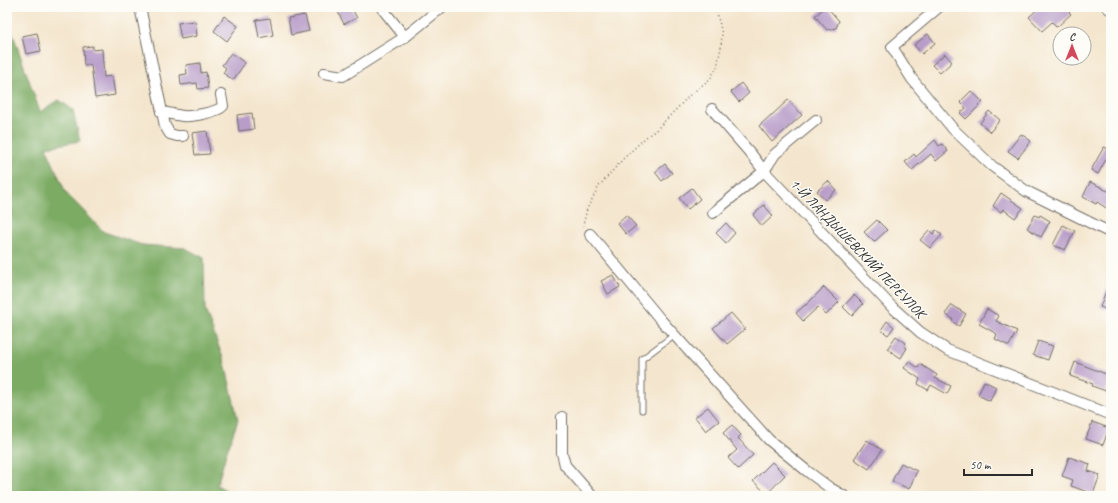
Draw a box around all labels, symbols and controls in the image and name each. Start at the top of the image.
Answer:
north arrow [1052,26,1092,66]
text: С [1069,29,1076,43]
street label: 1-Й ЛАНДЫШЕВСКИЙ ПЕРЕУЛОК [787,175,931,324]
scale bar [964,451,1032,477]
text: 50 m [970,457,992,473]

